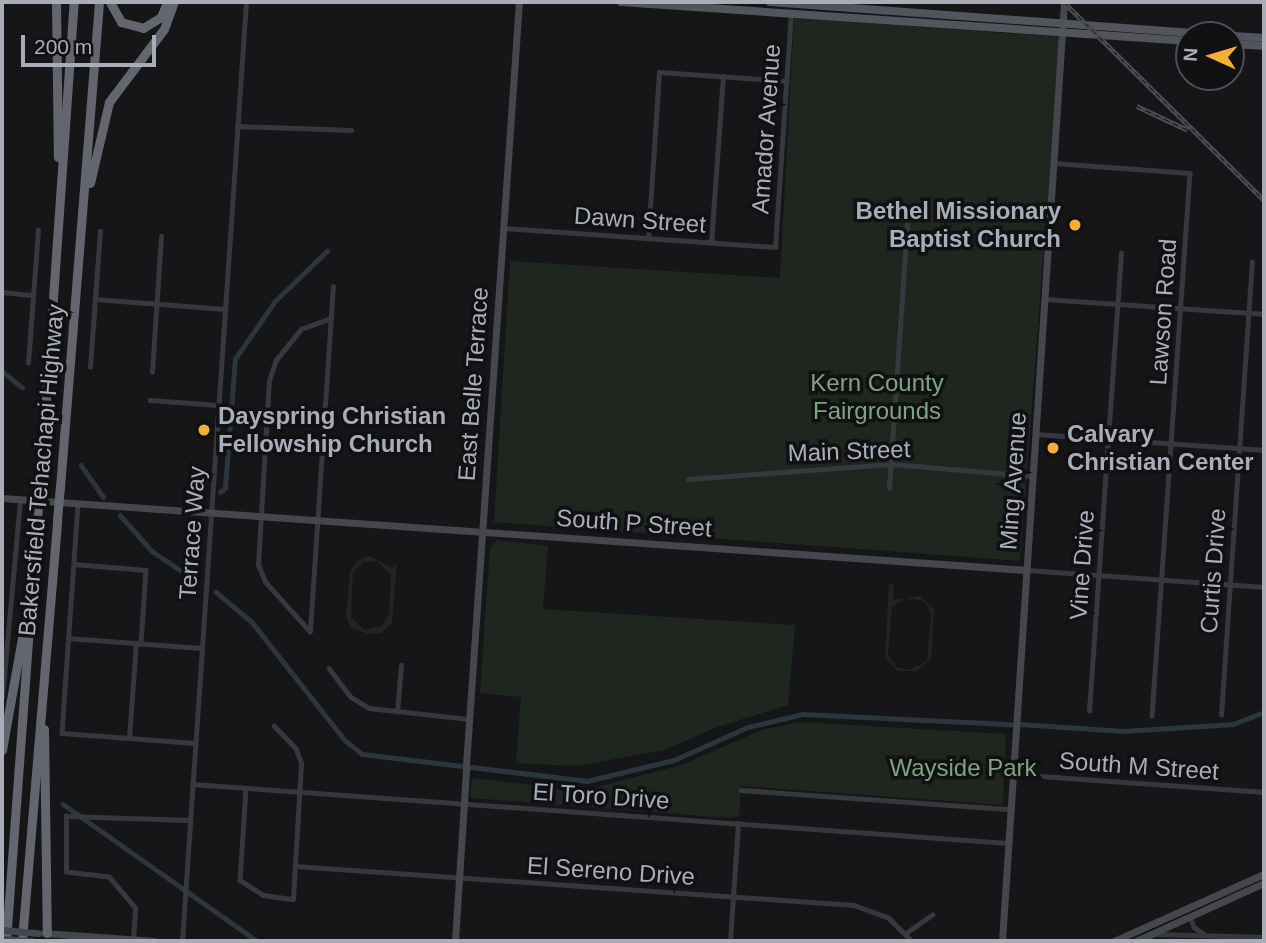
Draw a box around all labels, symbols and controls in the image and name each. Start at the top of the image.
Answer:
scale bar [24,21,159,65]
north arrow [1175,21,1245,91]
text: 200 m [34,35,92,58]
street label: Amador Avenue [746,42,786,216]
text: N [1180,47,1202,62]
place label: Bethel Missionary Baptist Church [856,197,1061,253]
street label: Dawn Street [573,201,707,239]
marker: Bethel Missionary Baptist Church [1067,217,1083,233]
street label: Lawson Road [1144,238,1182,386]
street label: East Belle Terrace [452,286,494,482]
street label: Bakersfield Tehachapi Highway [12,303,70,637]
park label: Kern County Fairgrounds [810,369,944,425]
place label: Dayspring Christian Fellowship Church [218,402,446,458]
street label: Ming Avenue [994,410,1032,552]
place label: Calvary Christian Center [1067,420,1254,476]
marker: Dayspring Christian Fellowship Church [196,422,212,438]
street label: Main Street [787,434,911,468]
marker: Calvary Christian Center [1045,440,1061,456]
street label: Terrace Way [173,465,211,601]
street label: South P Street [555,503,713,543]
street label: Curtis Drive [1194,507,1232,635]
street label: Vine Drive [1064,509,1100,621]
street label: South M Street [1058,746,1220,786]
park label: Wayside Park [889,754,1037,782]
street label: El Toro Drive [531,777,671,815]
street label: El Sereno Drive [526,851,696,891]

